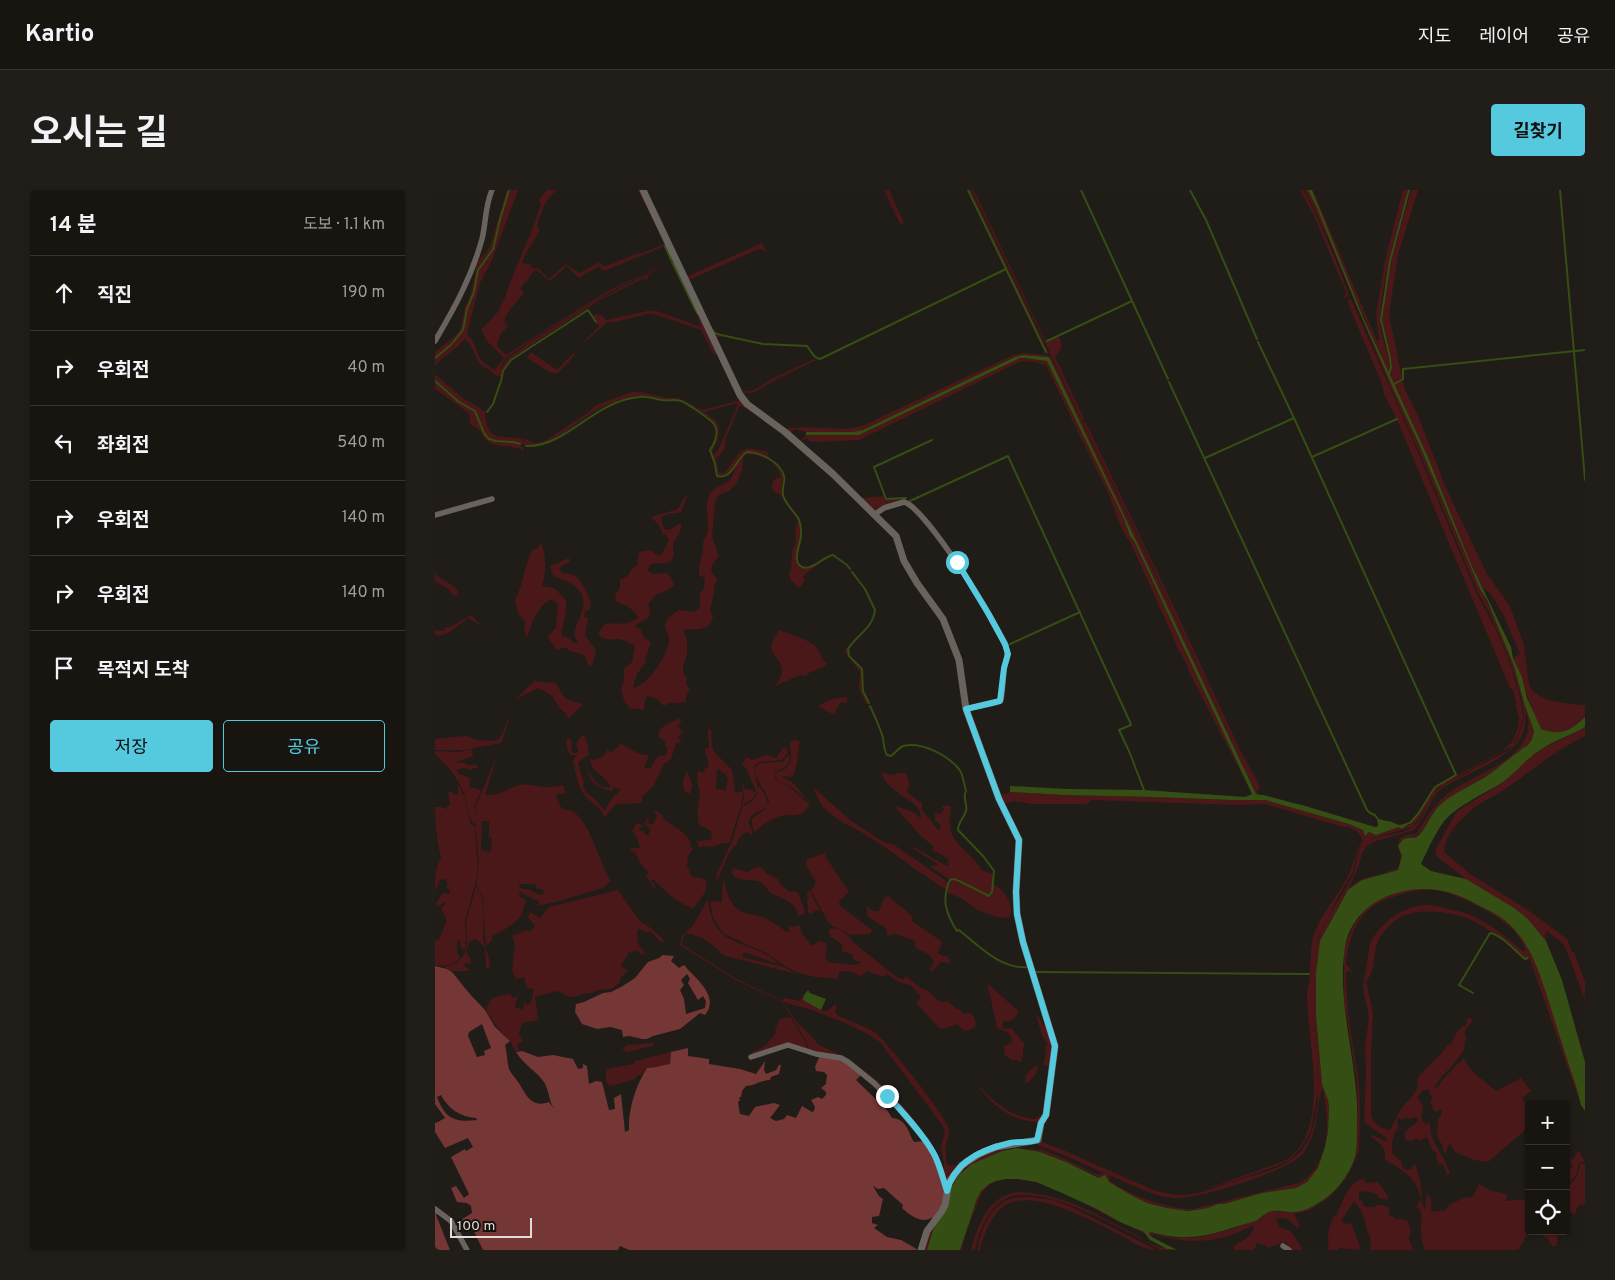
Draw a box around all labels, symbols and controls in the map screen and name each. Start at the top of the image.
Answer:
text: Kartio [25,20,94,50]
text: 지도 [1418,26,1451,49]
text: 레이어 [1479,26,1529,49]
text: 공유 [1557,26,1590,49]
button: 길찾기 [1491,104,1585,156]
text: 오시는 길 [30,113,168,157]
text: 14 분 [50,212,96,239]
text: 도보 · 1.1 km [303,215,385,235]
icon: ahead [50,279,78,307]
text: 190 m [342,283,385,303]
text: 직진 [97,284,132,308]
icon: right [50,354,78,382]
text: 40 m [347,358,385,378]
text: 우회전 [97,359,149,383]
icon: left [50,429,78,457]
text: 540 m [337,433,385,453]
text: 좌회전 [97,434,149,458]
icon: right [50,504,78,532]
text: 140 m [342,508,385,528]
text: 우회전 [97,509,149,533]
route start [946,551,969,574]
icon: right [50,579,78,607]
text: 140 m [342,583,385,603]
text: 우회전 [97,584,149,608]
icon: arrive [50,654,78,682]
text: 목적지 도착 [97,659,189,683]
button: 저장 [50,720,213,772]
button: 공유 [223,720,385,772]
route end [876,1085,899,1108]
map controls [1525,1100,1570,1235]
button: + [1525,1100,1570,1145]
button: − [1525,1145,1570,1190]
button: locate [1525,1190,1570,1235]
scale bar [450,1215,533,1238]
text: 100 m [457,1218,495,1235]

